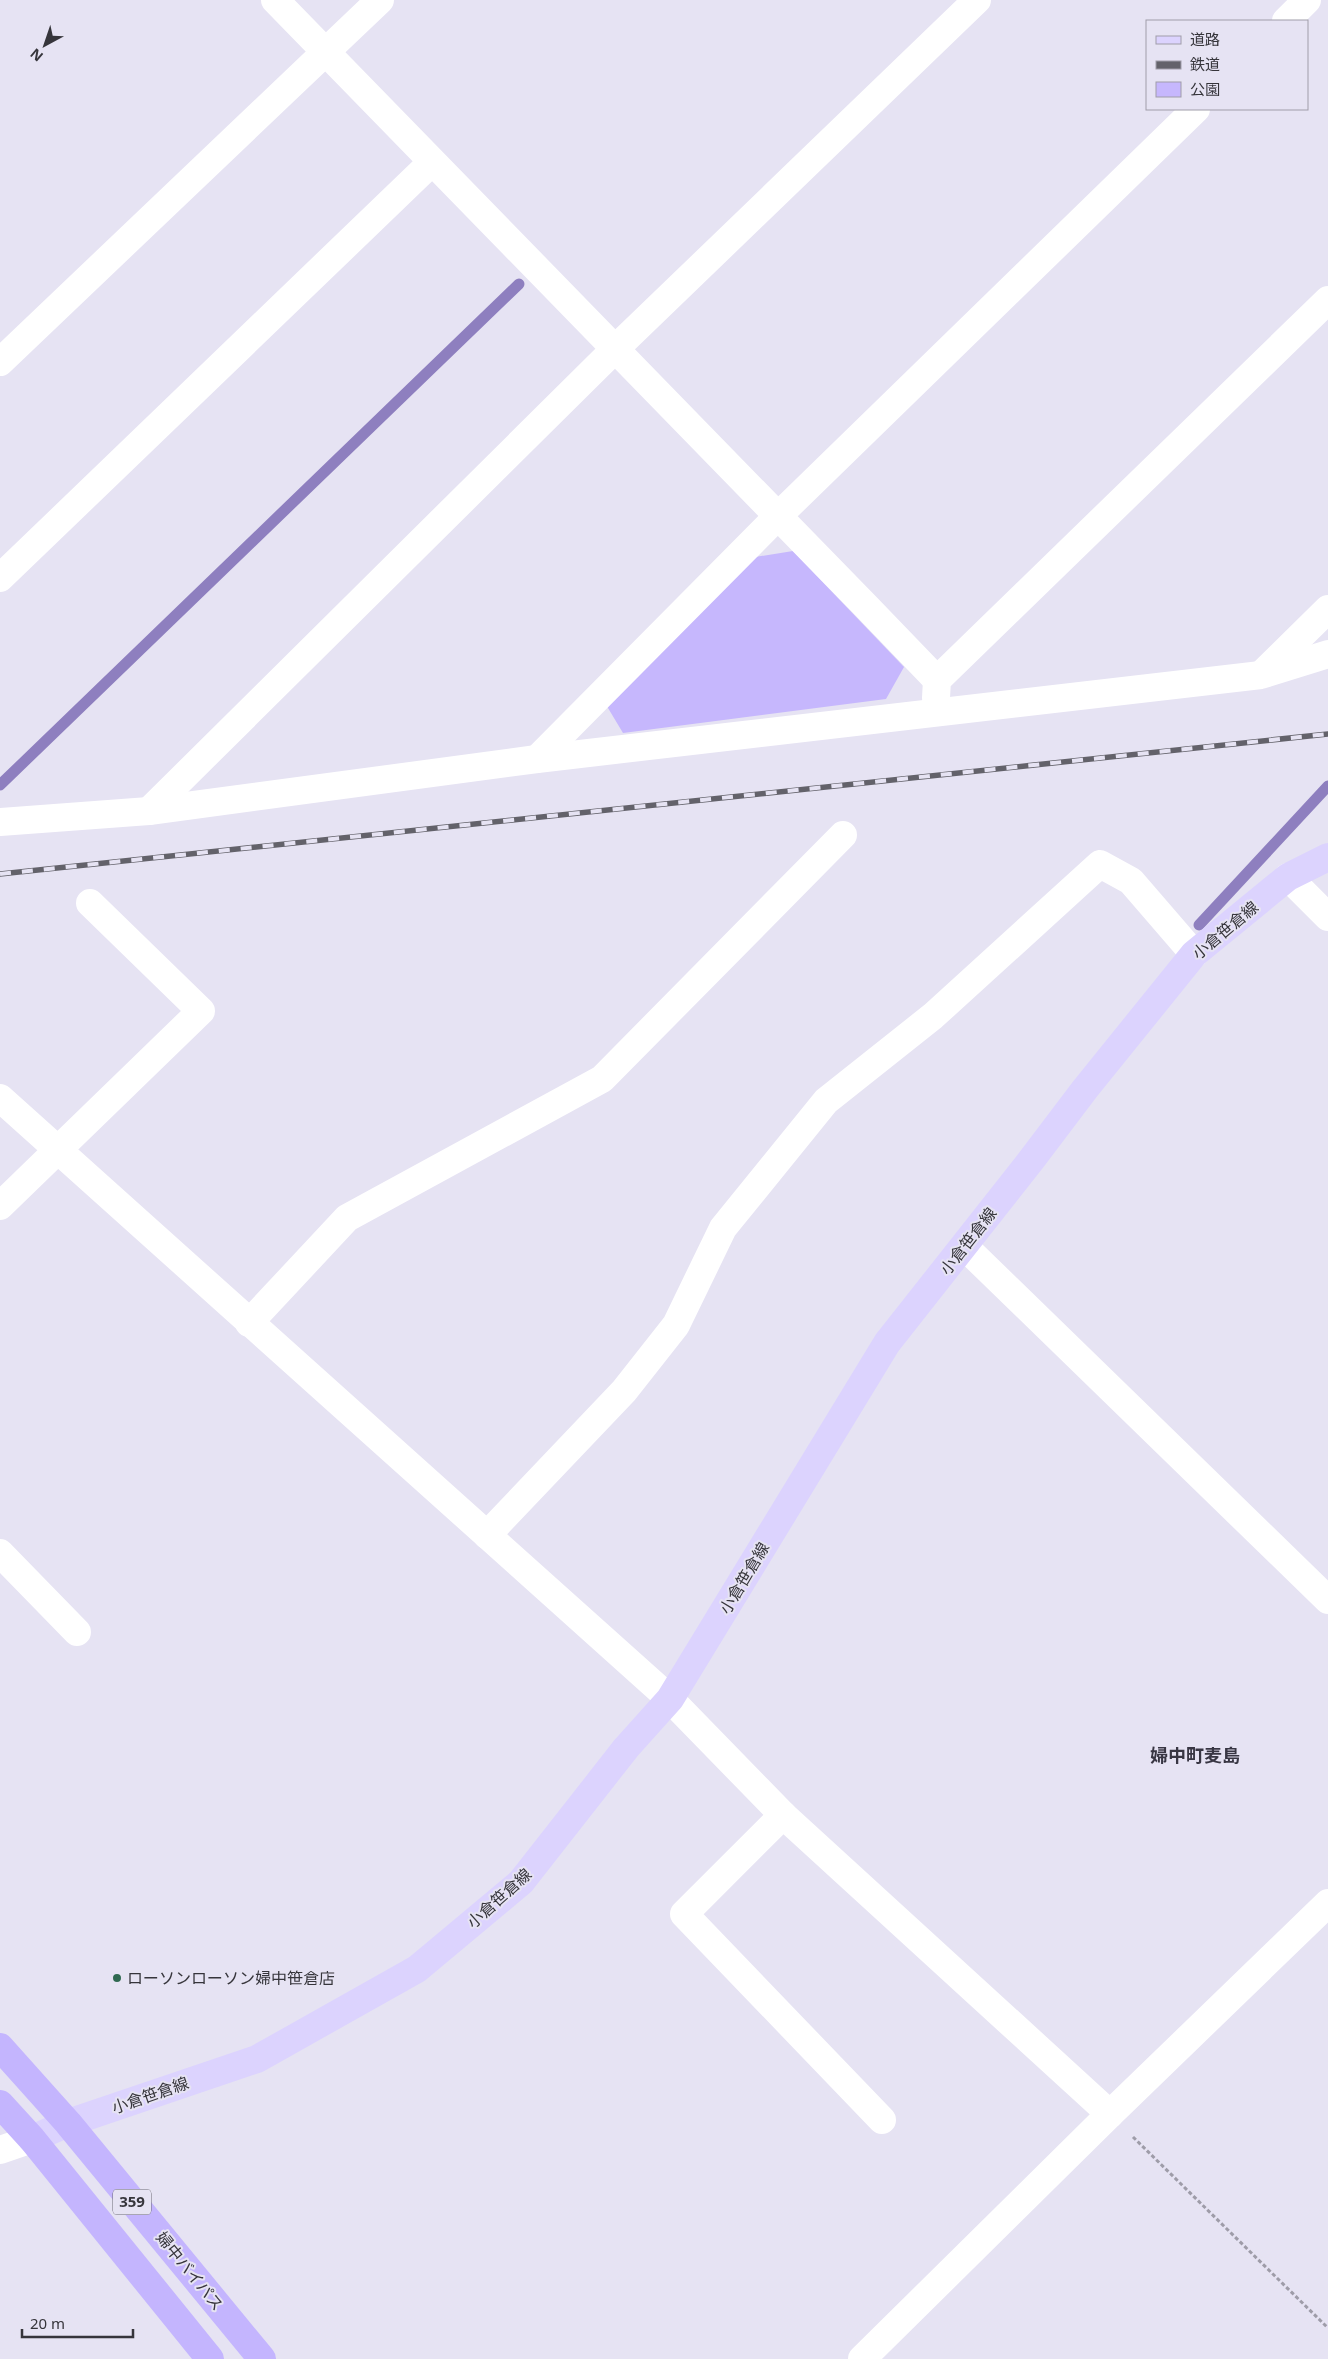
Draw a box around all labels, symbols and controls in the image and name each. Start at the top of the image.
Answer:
north arrow [20,20,70,70]
legend [1146,20,1308,110]
text: 道路 [1190,29,1220,49]
text: N [26,44,47,66]
text: 鉄道 [1190,54,1220,74]
text: 公園 [1190,79,1220,99]
street label: 小倉笹倉線 [1187,896,1263,964]
street label: 小倉笹倉線 [935,1203,1001,1279]
street label: 小倉笹倉線 [714,1538,774,1618]
district label: 婦中町麦島 [1150,1743,1240,1767]
street label: 小倉笹倉線 [462,1863,536,1933]
place label: ローソンローソン婦中笹倉店 [127,1967,335,1989]
marker: ローソンローソン婦中笹倉店 [111,1972,123,1984]
street label: 小倉笹倉線 [109,2072,191,2118]
road number: 359 [113,2190,151,2214]
street label: 婦中バイパス [151,2227,229,2315]
scale bar [22,2306,134,2338]
text: 20 m [30,2313,65,2333]

